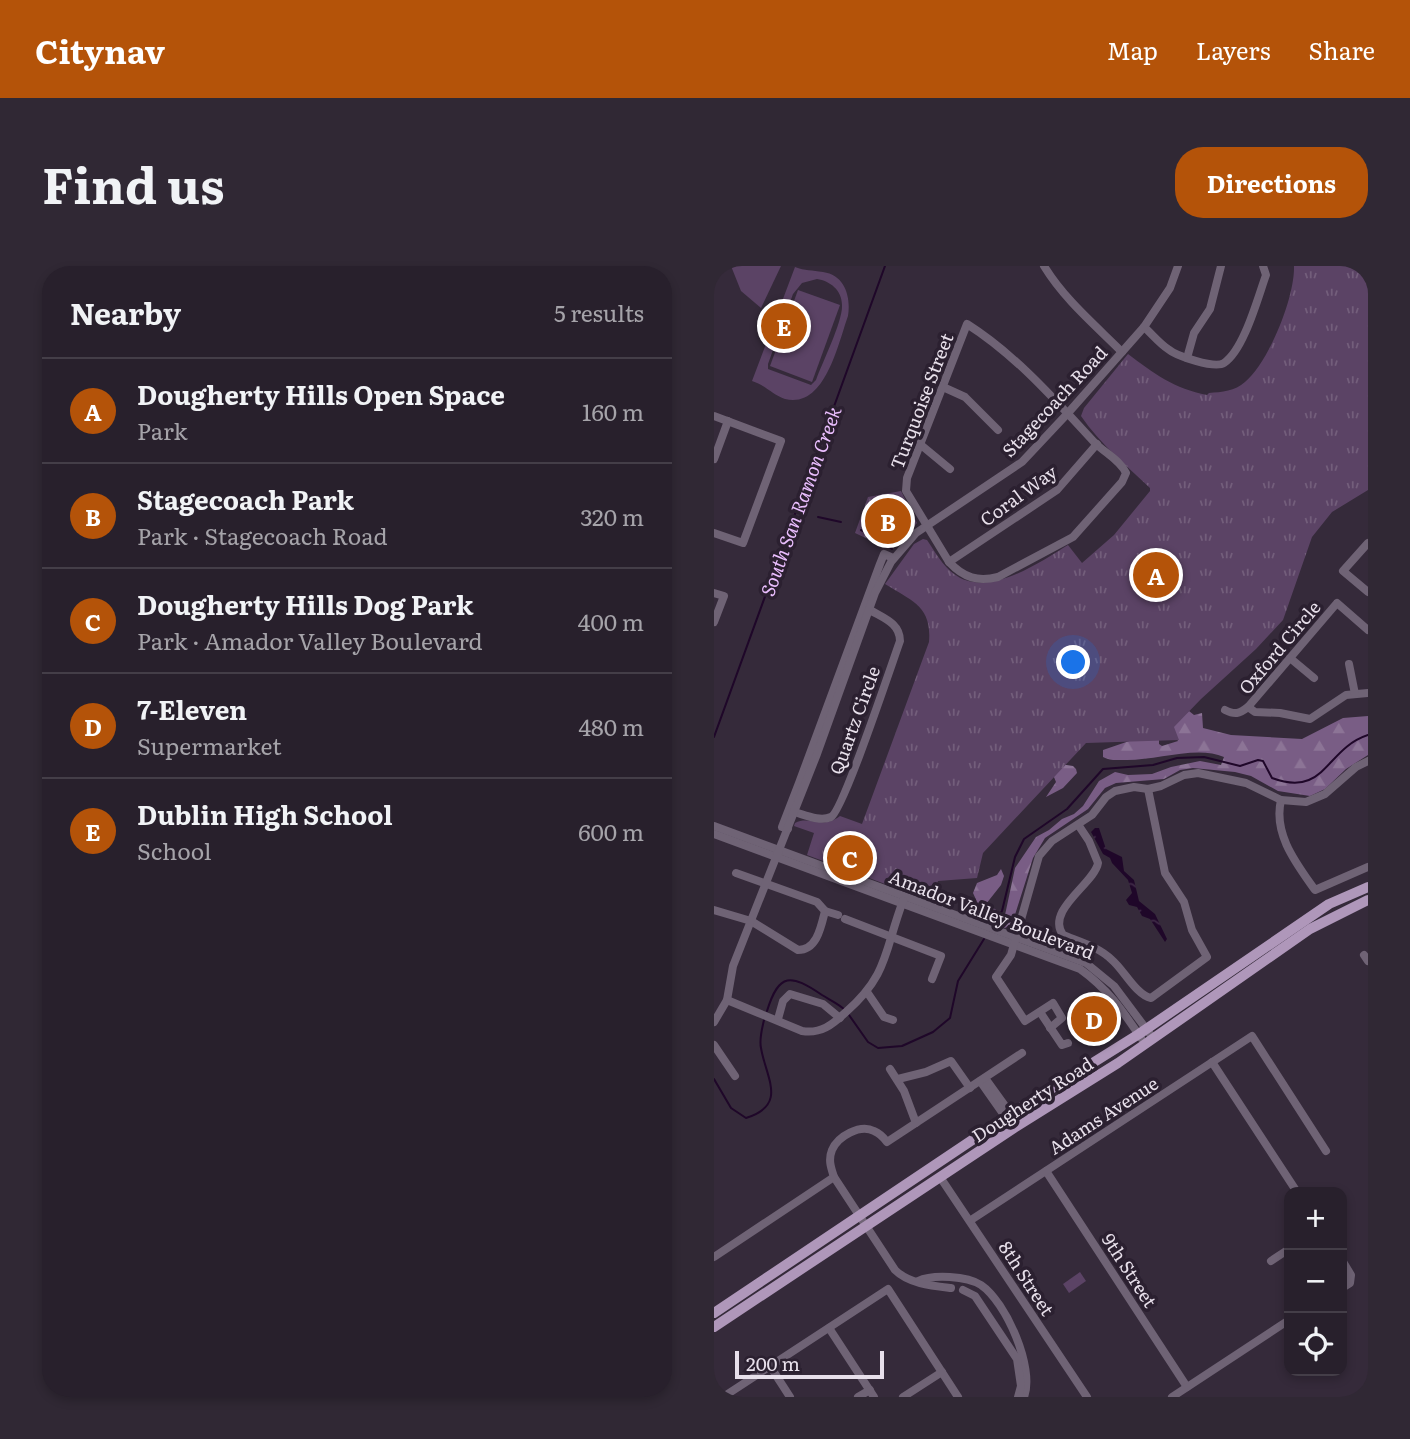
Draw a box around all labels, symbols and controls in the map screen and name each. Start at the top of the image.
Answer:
text: Citynav [35,25,165,74]
text: Map [1107,32,1158,67]
text: Layers [1196,32,1270,67]
text: Share [1308,32,1375,67]
text: Find us [42,146,225,219]
button: Directions [1175,147,1368,218]
text: Nearby [70,290,181,334]
text: 5 results [554,295,644,329]
pin: E [761,300,807,352]
street label: Turquoise Street [883,328,960,473]
street label: Stagecoach Road [995,339,1113,463]
text: Dougherty Hills Open Space [137,374,505,413]
text: A [84,394,102,428]
text: 160 m [582,394,644,428]
water label: South San Ramon Creek [753,402,848,600]
text: Park [137,413,187,447]
street label: Coral Way [974,457,1063,532]
text: Stagecoach Park [137,479,354,518]
pin: B [865,495,911,547]
text: B [85,499,101,533]
text: 320 m [580,499,644,533]
text: Park · Stagecoach Road [137,518,388,552]
pin: A [1133,549,1179,601]
text: Dougherty Hills Dog Park [137,584,473,623]
street label: Oxford Circle [1232,594,1326,700]
text: C [85,604,101,638]
text: 400 m [578,604,644,638]
text: Park · Amador Valley Boulevard [137,623,483,657]
your location [1056,645,1090,679]
street label: Quartz Circle [822,662,886,778]
text: 7-Eleven [137,689,247,728]
text: D [84,709,102,743]
text: 480 m [578,709,644,743]
text: Supermarket [137,728,281,762]
text: Dublin High School [137,794,393,833]
text: E [85,814,101,848]
text: 600 m [578,814,644,848]
pin: C [827,832,873,884]
text: School [137,833,211,867]
street label: Amador Valley Boulevard [885,862,1099,966]
pin: D [1071,993,1117,1045]
street label: Dougherty Road [966,1050,1098,1148]
street label: Adams Avenue [1043,1069,1163,1161]
map controls [1284,1187,1347,1376]
button: + [1284,1187,1347,1250]
street label: 9th Street [1096,1228,1165,1313]
street label: 8th Street [993,1235,1062,1321]
button: − [1284,1250,1347,1313]
button: locate [1284,1313,1347,1376]
scale bar [735,1348,884,1380]
text: 200 m [746,1349,800,1377]

